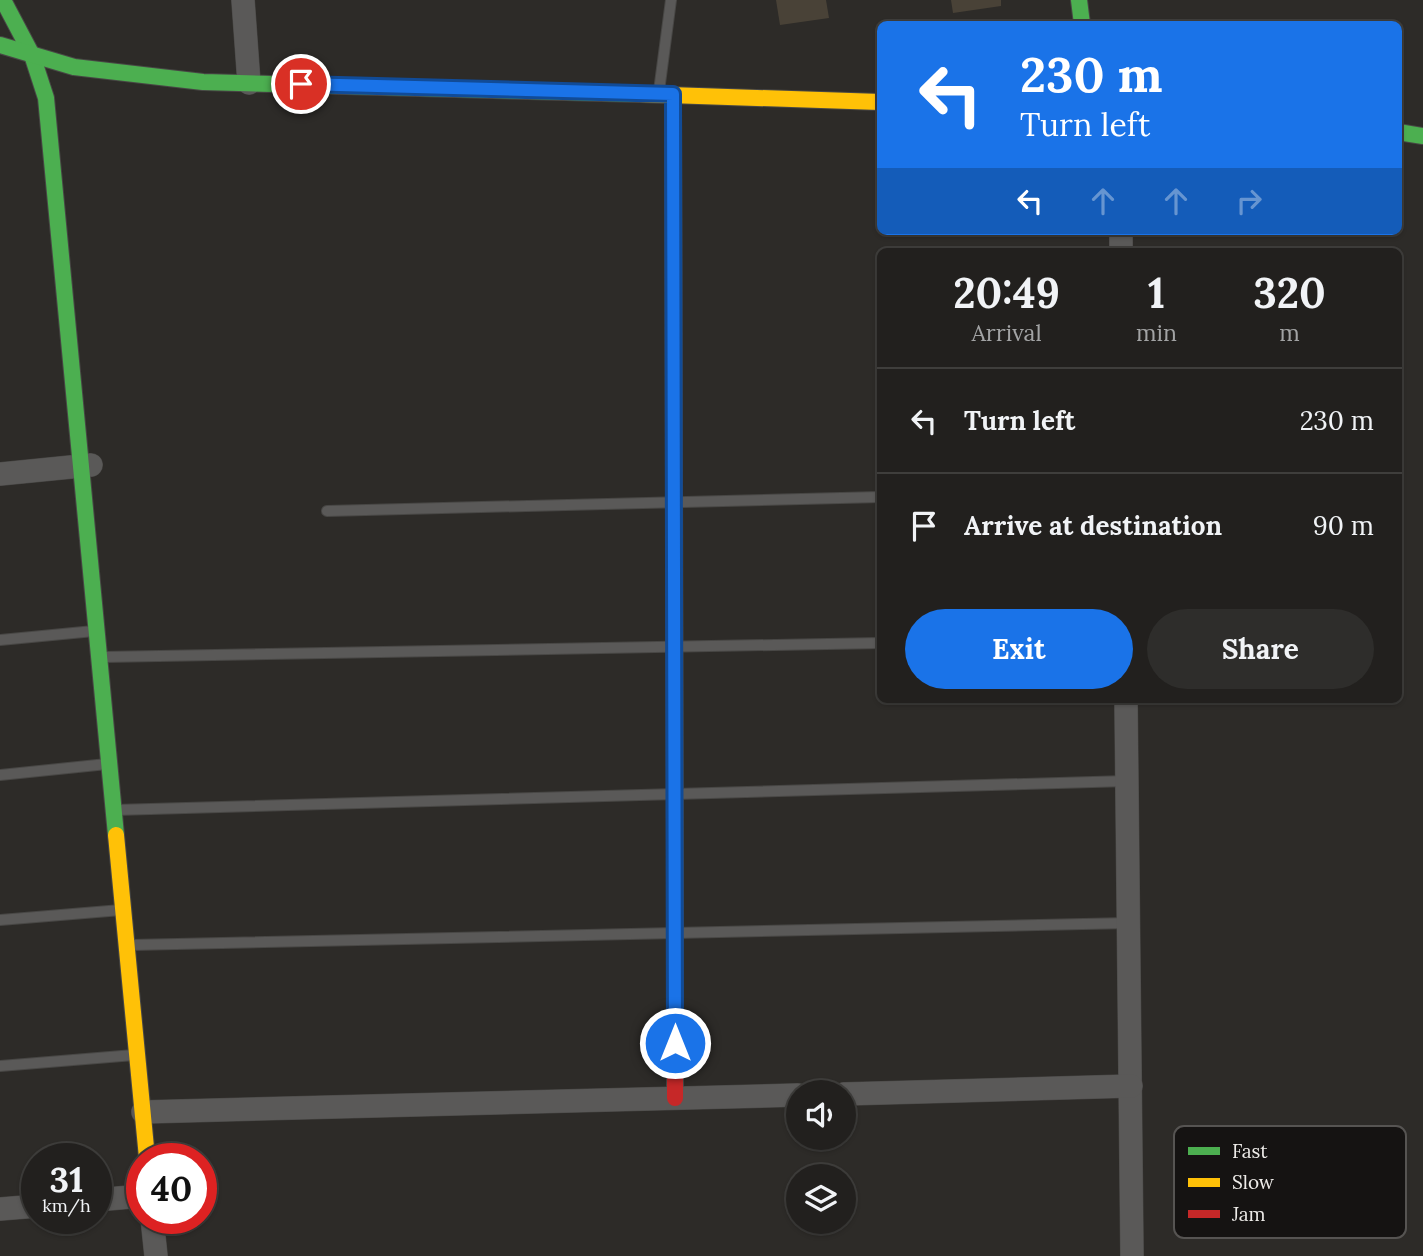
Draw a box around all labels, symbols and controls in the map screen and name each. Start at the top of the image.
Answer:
text: 230 m [1020,43,1163,105]
icon: left [905,49,996,140]
pin [271,54,331,114]
icon: arrive [282,65,320,103]
text: Turn left [1020,104,1150,145]
icon: left [1011,182,1049,220]
icon: ahead [1084,182,1122,220]
icon: ahead [1157,182,1195,220]
icon: right [1230,182,1268,220]
text: 20:49 [953,266,1060,320]
text: 1 [1148,266,1165,320]
text: 320 [1253,266,1326,320]
text: Arrival [971,318,1042,347]
text: min [1136,318,1177,347]
text: m [1279,318,1300,347]
icon: left [905,402,943,440]
text: Turn left [964,404,1075,437]
text: 230 m [1300,404,1374,437]
icon: arrive [905,507,943,545]
text: Arrive at destination [964,509,1222,542]
text: 90 m [1313,509,1374,542]
button: Exit [905,609,1133,689]
button: Share [1147,609,1374,689]
position arrow [638,1006,712,1080]
map controls [786,1080,856,1234]
button: sound [786,1080,856,1150]
legend [1174,1126,1406,1238]
text: Fast [1232,1139,1268,1163]
speed limit sign: 40 [126,1143,217,1234]
text: 31 [50,1157,83,1202]
button: layers [786,1164,856,1234]
text: Slow [1232,1170,1275,1194]
text: km/h [42,1194,91,1217]
text: Jam [1231,1202,1266,1226]

